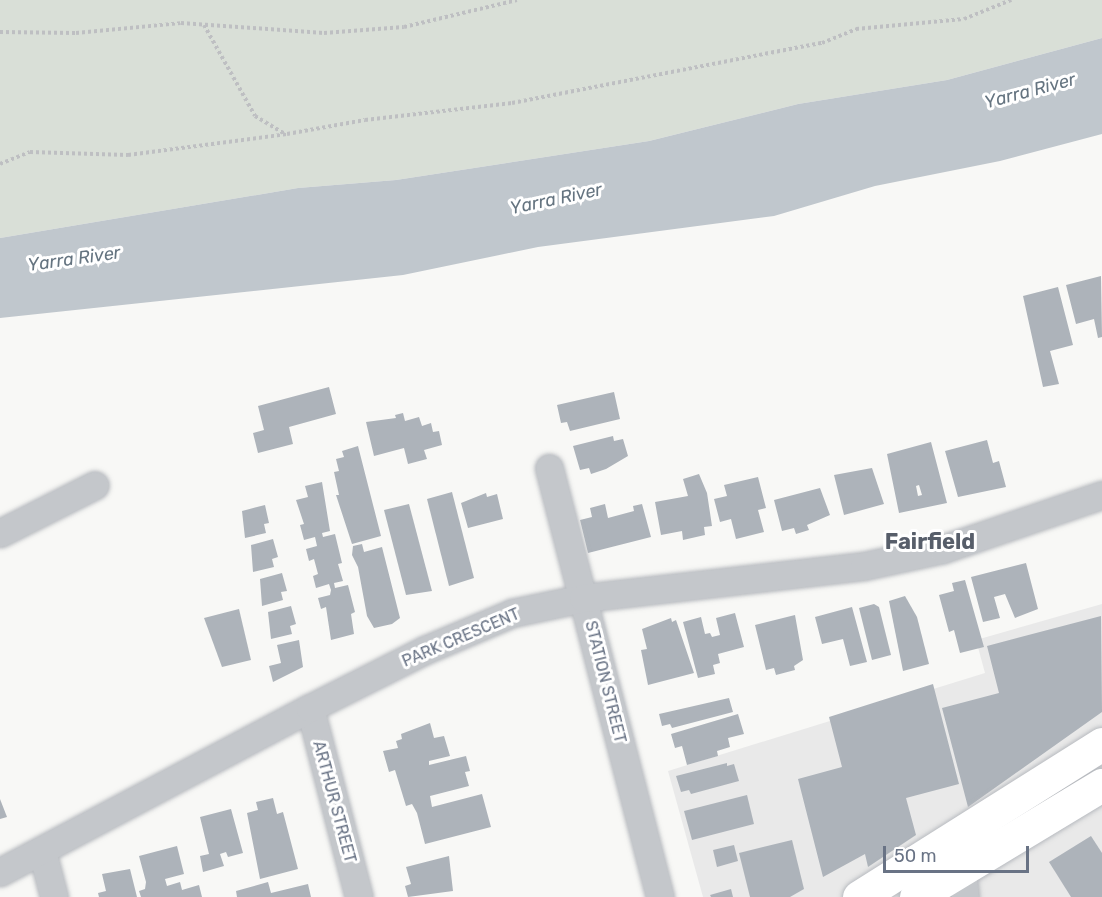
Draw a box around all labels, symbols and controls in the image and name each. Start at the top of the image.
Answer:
water label: Yarra River [982,68,1078,114]
water label: Yarra River [508,179,604,219]
water label: Yarra River [26,242,122,276]
district label: Fairfield [885,529,975,555]
street label: PARK CRESCENT [399,605,523,671]
street label: STATION STREET [581,619,629,745]
street label: ARTHUR STREET [308,739,360,865]
scale bar [886,834,1032,872]
text: 50 m [894,845,937,867]

